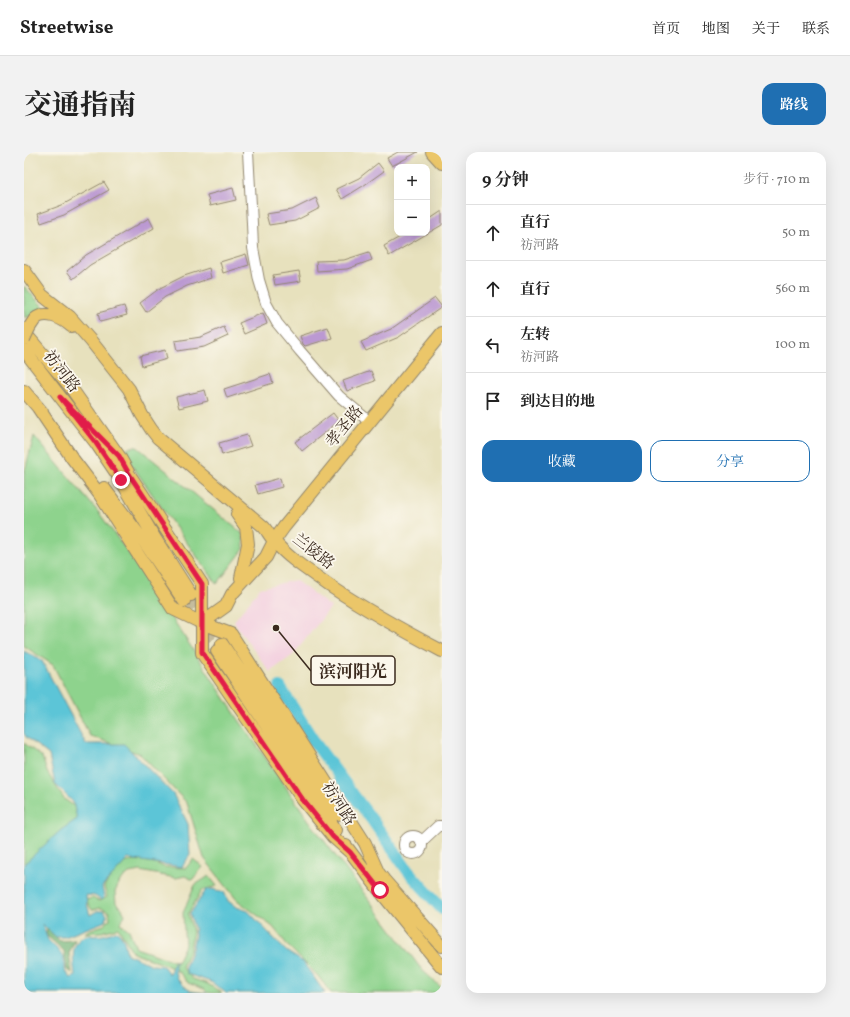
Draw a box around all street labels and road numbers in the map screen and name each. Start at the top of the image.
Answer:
street label: 祊河路 [38,346,84,398]
street label: 孝圣路 [321,401,369,453]
street label: 兰陵路 [287,529,339,575]
street label: 祊河路 [316,778,360,830]

